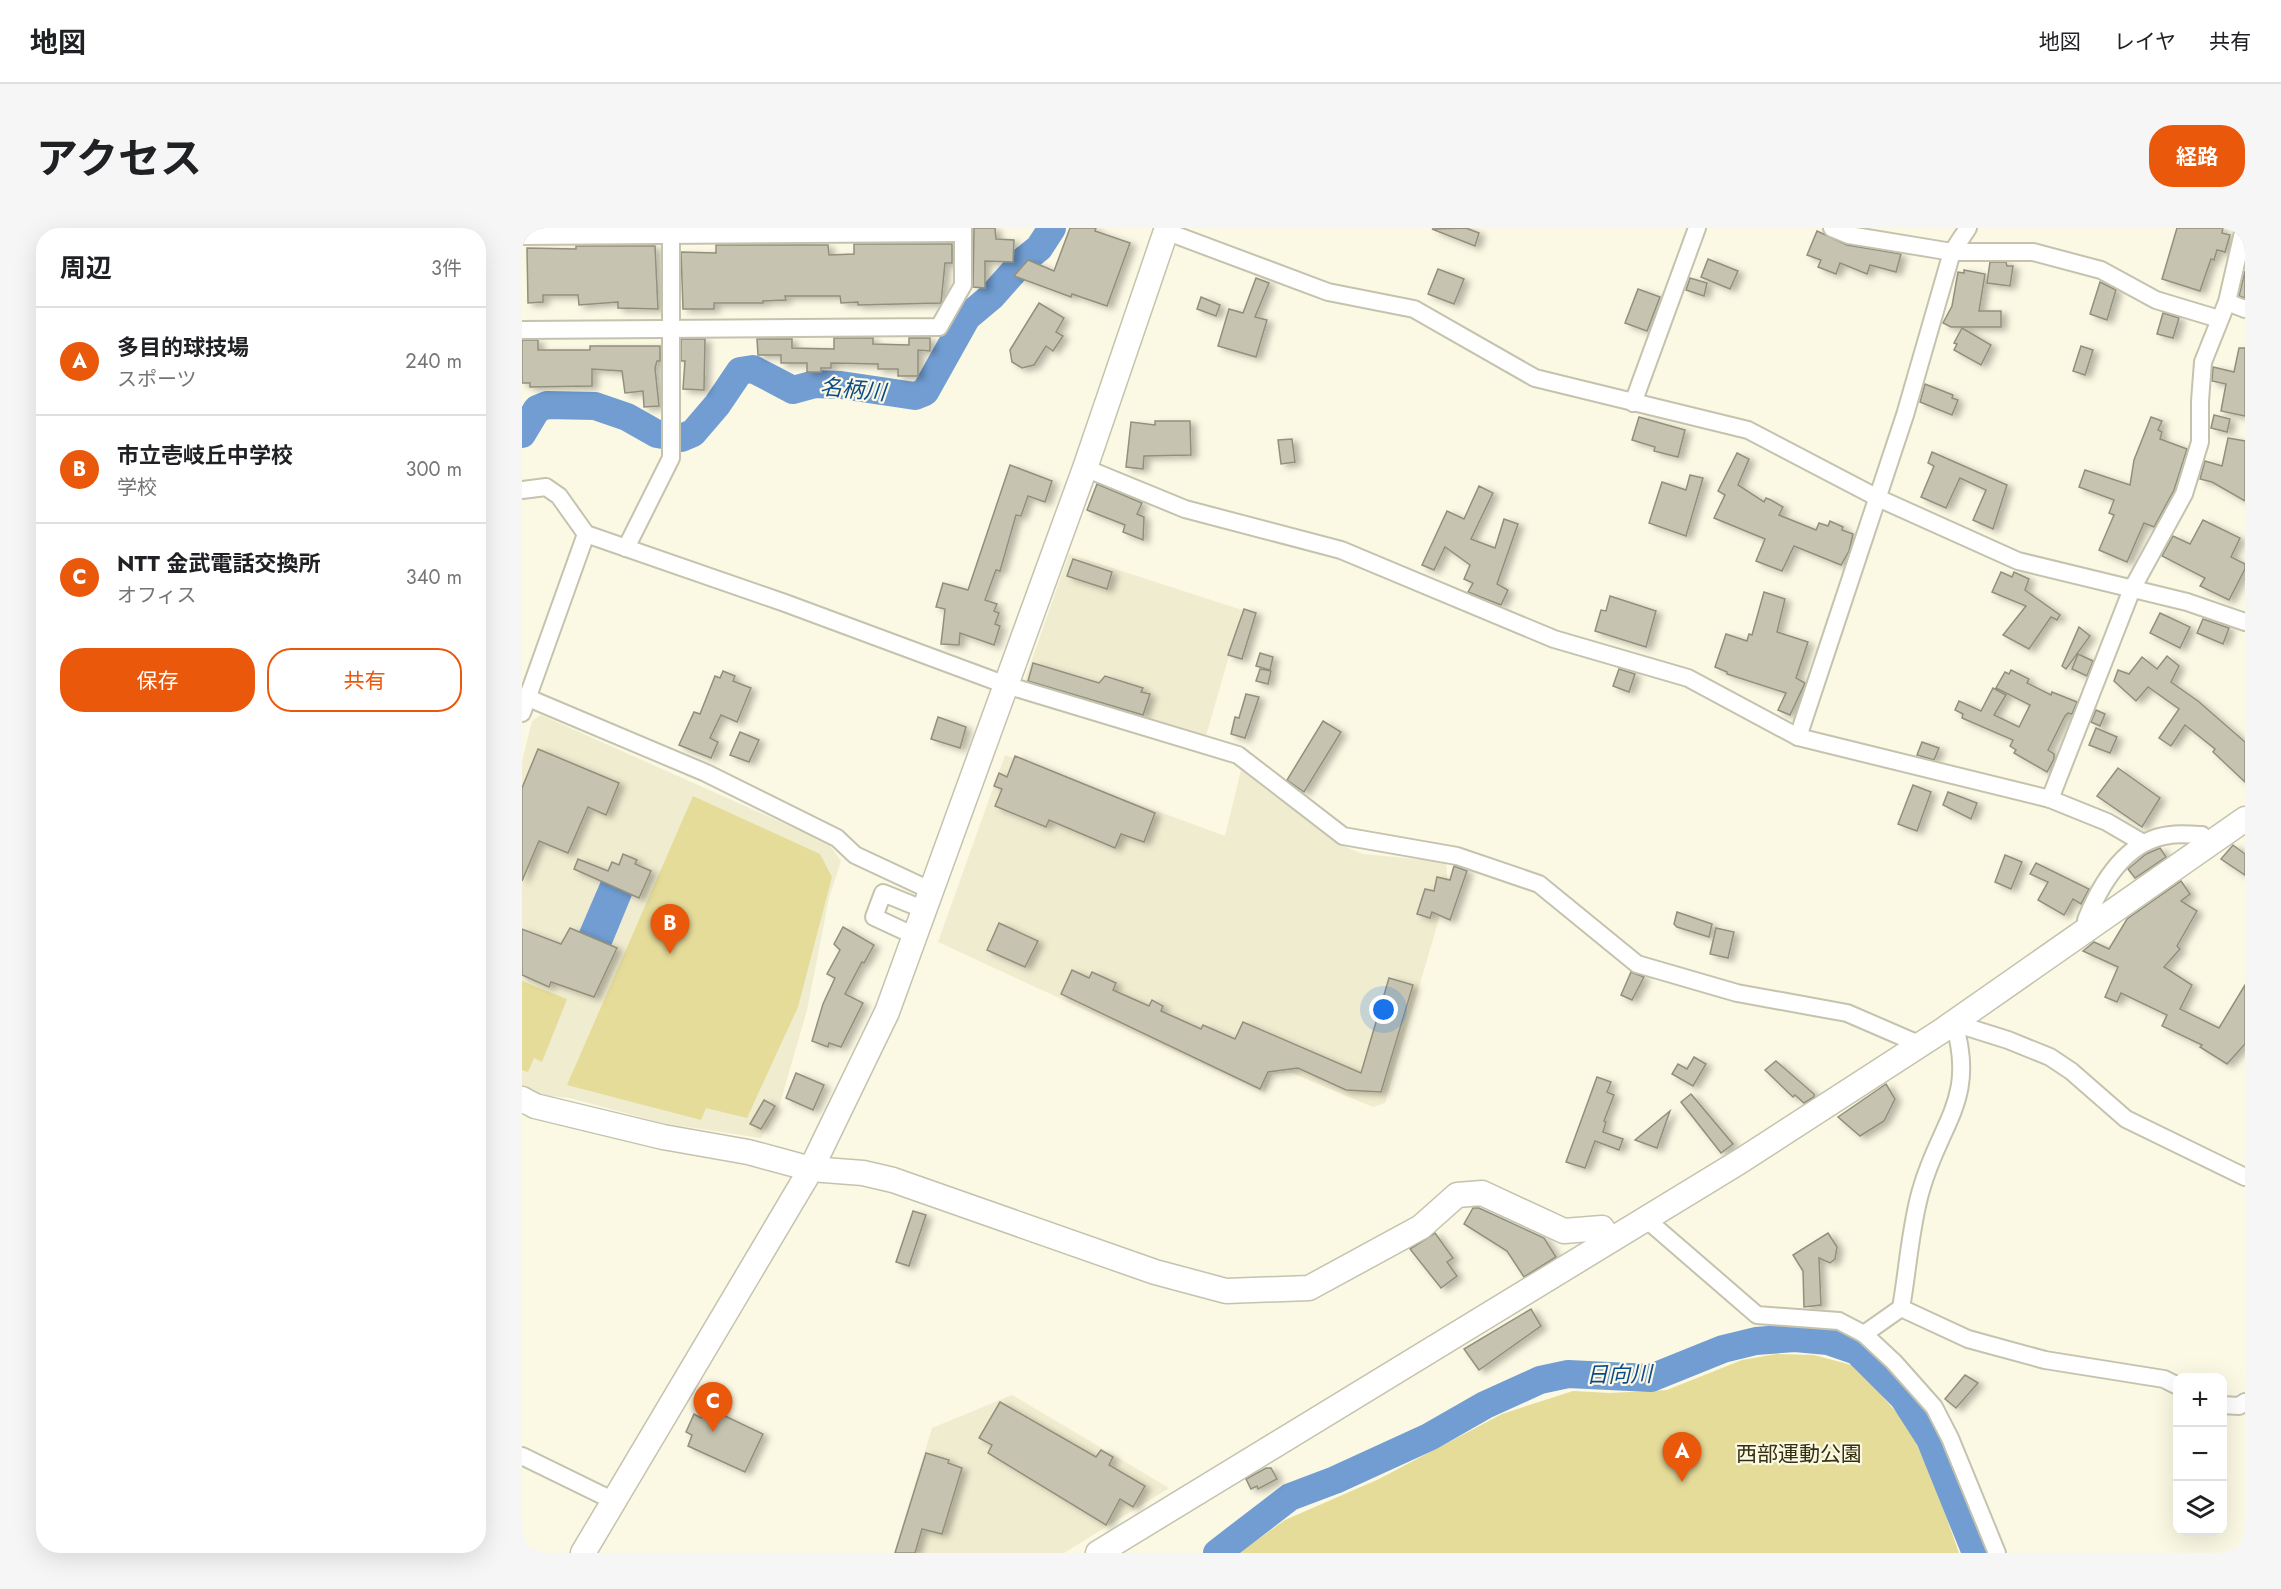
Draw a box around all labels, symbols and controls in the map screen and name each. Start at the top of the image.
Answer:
text: 地図 [30,22,86,63]
text: 地図 [2039,27,2081,57]
text: レイヤ [2114,27,2176,57]
text: 共有 [2209,27,2251,57]
button: 経路 [2149,125,2245,187]
text: アクセス [36,128,202,189]
text: 周辺 [60,249,112,287]
text: 3件 [431,254,462,283]
text: 多目的球技場 [117,331,249,363]
text: A [72,347,87,376]
text: 240 m [405,347,462,376]
text: スポーツ [117,365,197,394]
water label: 名柄川 [819,370,889,408]
text: 市立壱岐丘中学校 [117,439,293,471]
text: B [73,455,86,484]
text: 300 m [405,455,462,484]
text: 学校 [117,473,157,502]
text: NTT 金武電話交換所 [117,547,320,579]
text: C [72,563,87,592]
text: 340 m [406,563,462,592]
text: オフィス [117,581,197,610]
button: 保存 [60,648,255,712]
button: 共有 [267,648,462,712]
pin: B [650,904,690,954]
your location [1369,995,1398,1024]
water label: 日向川 [1586,1357,1654,1391]
map controls [2173,1373,2227,1535]
button: + [2173,1373,2227,1427]
pin: C [694,1382,732,1432]
button: − [2173,1427,2227,1481]
pin: A [1662,1432,1702,1482]
park label: 西部運動公園 [1736,1439,1862,1469]
button: layers [2173,1481,2227,1535]

